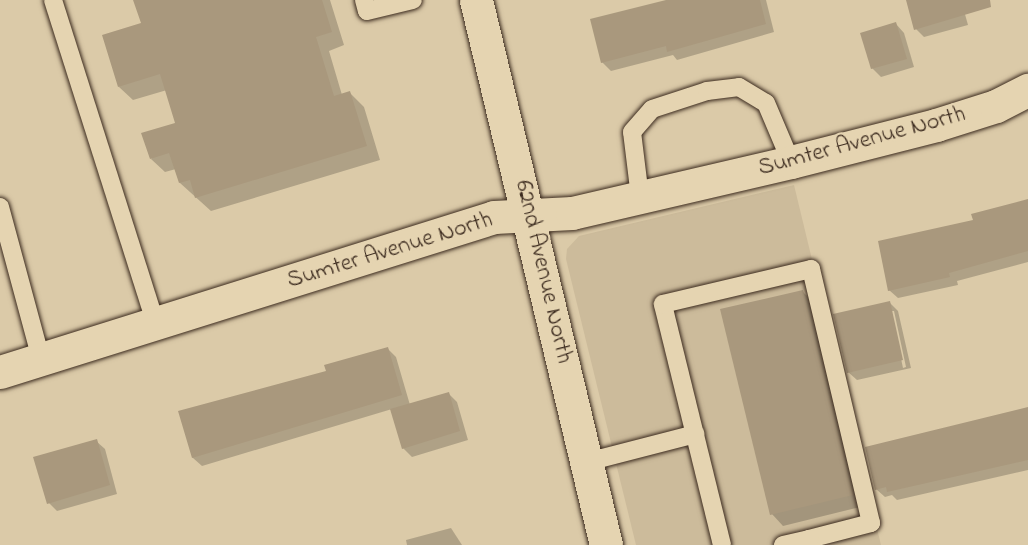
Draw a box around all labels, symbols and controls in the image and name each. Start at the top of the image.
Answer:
street label: Sumter Avenue North [755,100,969,184]
street label: 62nd Avenue North [508,178,578,366]
street label: Sumter Avenue North [284,206,496,296]

